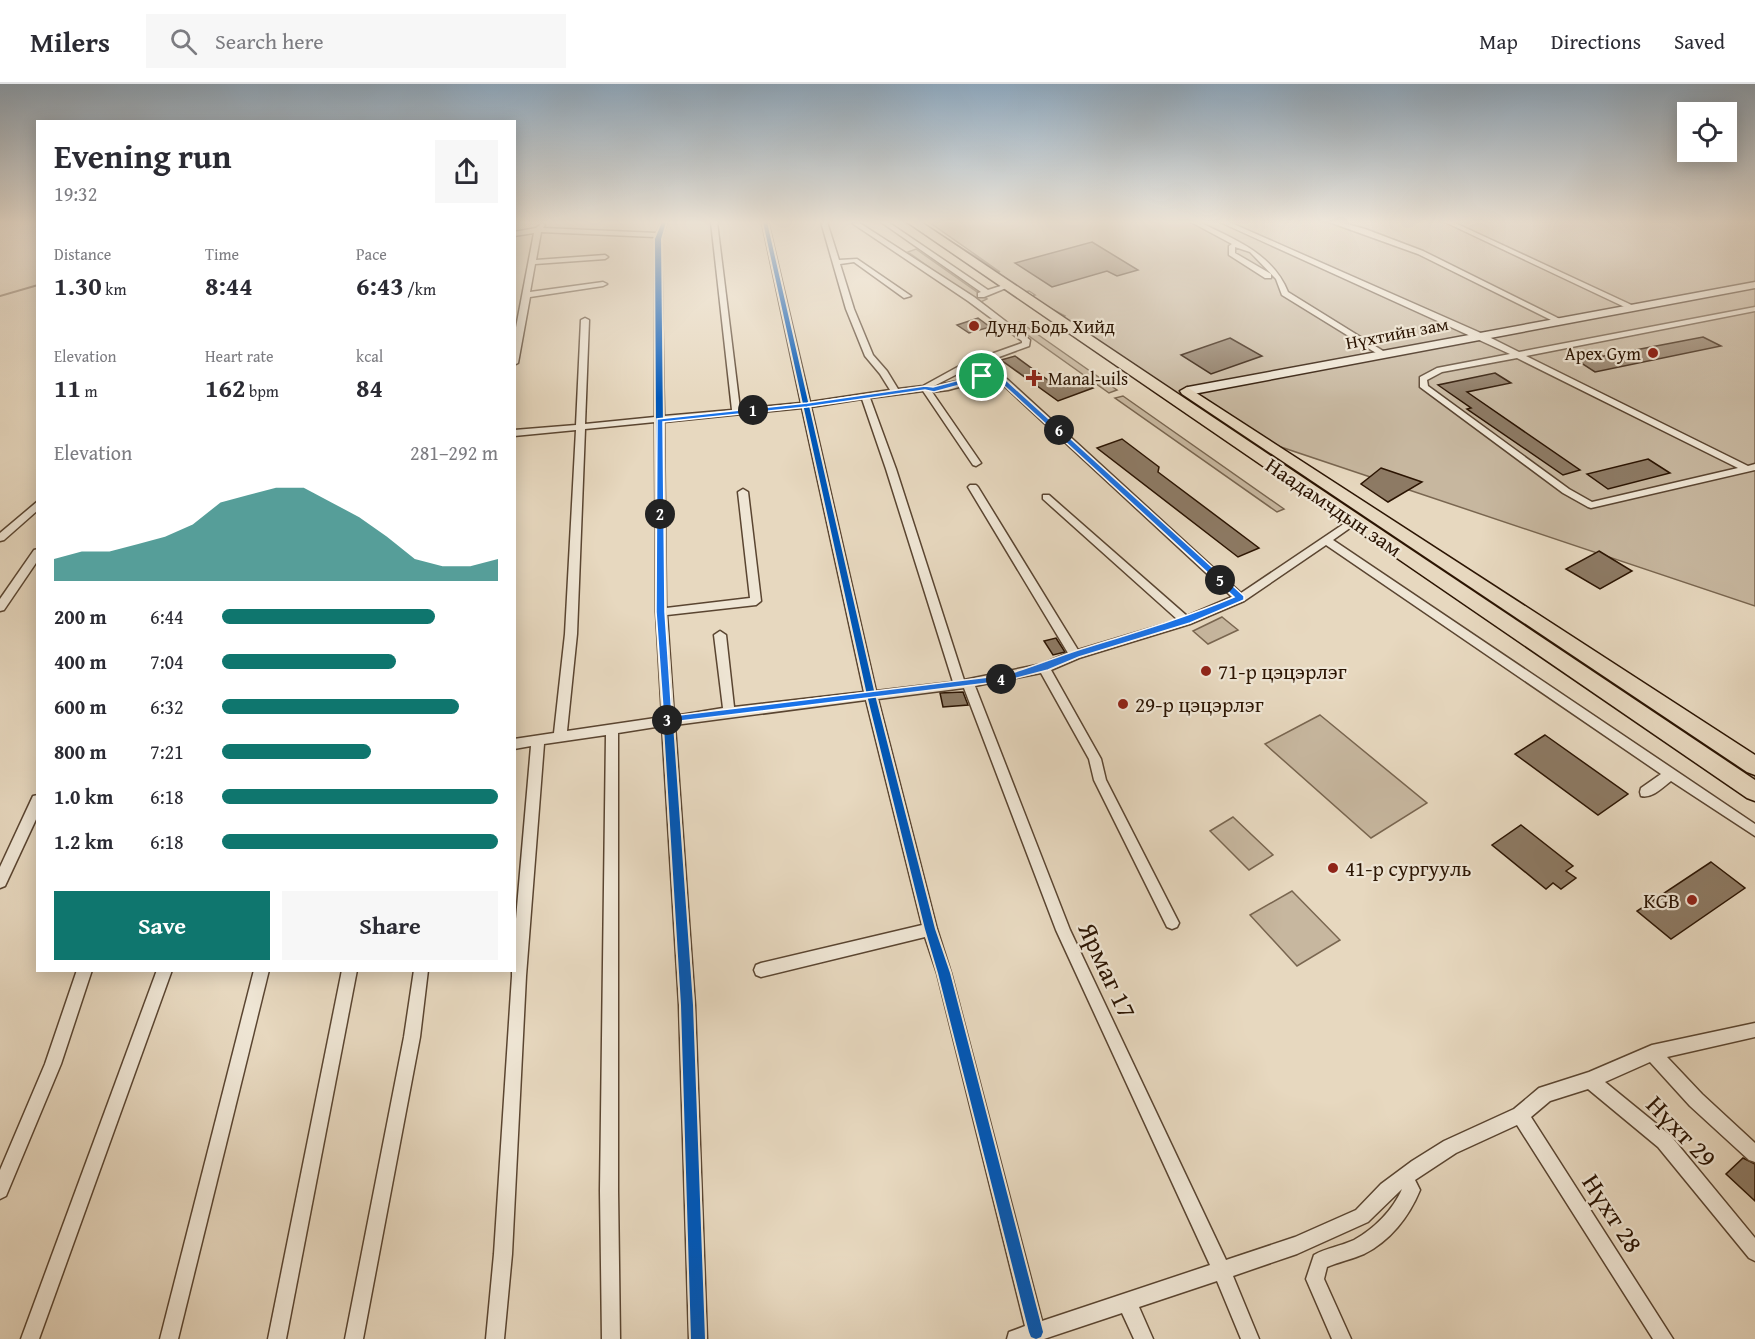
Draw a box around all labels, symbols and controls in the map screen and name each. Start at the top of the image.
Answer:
search box [146,14,566,68]
text: Milers [30,21,110,62]
icon: search [167,25,200,58]
text: Search here [215,25,324,57]
text: Map [1479,26,1518,57]
text: Directions [1551,26,1641,57]
text: Saved [1674,26,1725,57]
map controls [1677,102,1737,162]
button: locate [1677,102,1737,162]
text: Evening run [54,132,231,180]
button: share [435,140,498,203]
text: 19:32 [54,179,97,208]
text: Distance [54,242,111,266]
text: Time [205,242,239,266]
text: Pace [356,242,387,266]
text: 1.30 [54,266,102,305]
text: 8:44 [205,266,253,305]
text: 6:43 [356,266,404,305]
text: km [102,277,126,301]
text: /km [404,277,436,301]
street label: Нүхтийн зам [1343,310,1451,356]
place label: Дунд Бодь Хийд [985,313,1115,340]
marker: Дунд Бодь Хийд [967,319,981,333]
place label: Apex Gym [1565,340,1641,367]
text: Elevation [54,344,117,368]
text: Heart rate [205,344,274,368]
text: kcal [356,344,383,368]
marker: Apex Gym [1646,346,1660,360]
pin [956,350,1007,401]
icon: arrive [965,359,998,392]
place label: Manal-uils [1048,365,1128,392]
text: 11 [54,368,81,407]
text: 162 [205,368,245,407]
text: 84 [356,368,383,407]
marker: Manal-uils [1025,369,1043,387]
text: m [81,379,98,403]
text: bpm [245,379,279,403]
pin: 1 [738,395,768,425]
text: 1 [749,398,757,422]
pin: 6 [1044,415,1074,445]
text: 6 [1055,418,1063,442]
text: Elevation [54,438,132,467]
text: 281–292 m [410,438,498,467]
street label: Наадамчдын зам [1260,450,1408,564]
pin: 2 [645,499,675,529]
text: 2 [656,502,664,526]
pin: 5 [1205,565,1235,595]
text: 5 [1216,568,1224,592]
text: 200 m [54,602,107,631]
text: 6:44 [150,602,184,631]
text: 400 m [54,647,107,676]
text: 7:04 [150,647,184,676]
place label: 71-р цэцэрлэг [1218,656,1347,687]
pin: 4 [986,664,1016,694]
marker: 71-р цэцэрлэг [1199,664,1213,678]
text: 4 [997,667,1005,691]
place label: 29-р цэцэрлэг [1135,689,1264,720]
text: 600 m [54,692,107,721]
text: 6:32 [150,692,184,721]
marker: 29-р цэцэрлэг [1116,697,1130,711]
pin: 3 [652,705,682,735]
text: 3 [663,708,671,732]
text: 800 m [54,737,107,766]
text: 7:21 [150,737,184,766]
text: 1.0 km [54,782,113,811]
text: 6:18 [150,782,184,811]
text: 1.2 km [54,827,113,856]
text: 6:18 [150,827,184,856]
place label: 41-р сургууль [1345,853,1472,884]
marker: 41-р сургууль [1326,861,1340,875]
place label: KGB [1643,885,1680,916]
button: Save [54,891,270,960]
button: Share [282,891,498,960]
marker: KGB [1685,893,1699,907]
street label: Ярмаг 17 [1068,915,1147,1024]
street label: Нүхт 29 [1638,1086,1726,1176]
street label: Нүхт 28 [1573,1166,1653,1260]

